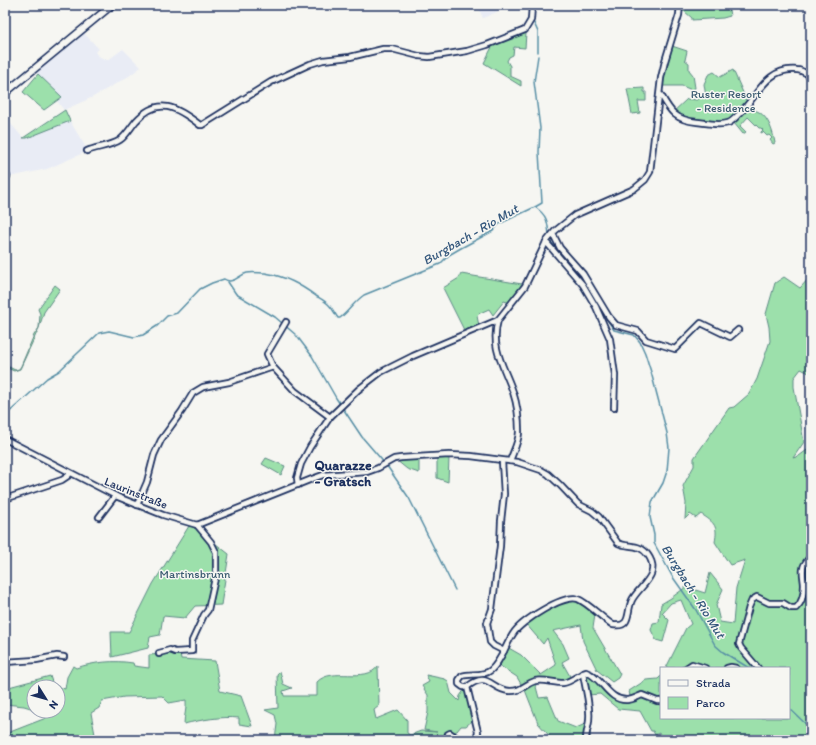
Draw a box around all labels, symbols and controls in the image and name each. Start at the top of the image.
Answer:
park label: Ruster Resort - Residence [691,87,762,115]
water label: Burgbach - Rio Mut [420,200,522,268]
district label: Quarazze - Gratsch [314,457,372,490]
street label: Laurinstraße [102,474,170,512]
water label: Burgbach - Rio Mut [659,542,729,642]
park label: Martinsbrunn [159,567,231,581]
legend [660,667,790,719]
text: Strada [696,676,731,690]
north arrow [26,679,66,719]
text: Parco [696,696,725,710]
text: N [46,698,61,712]

